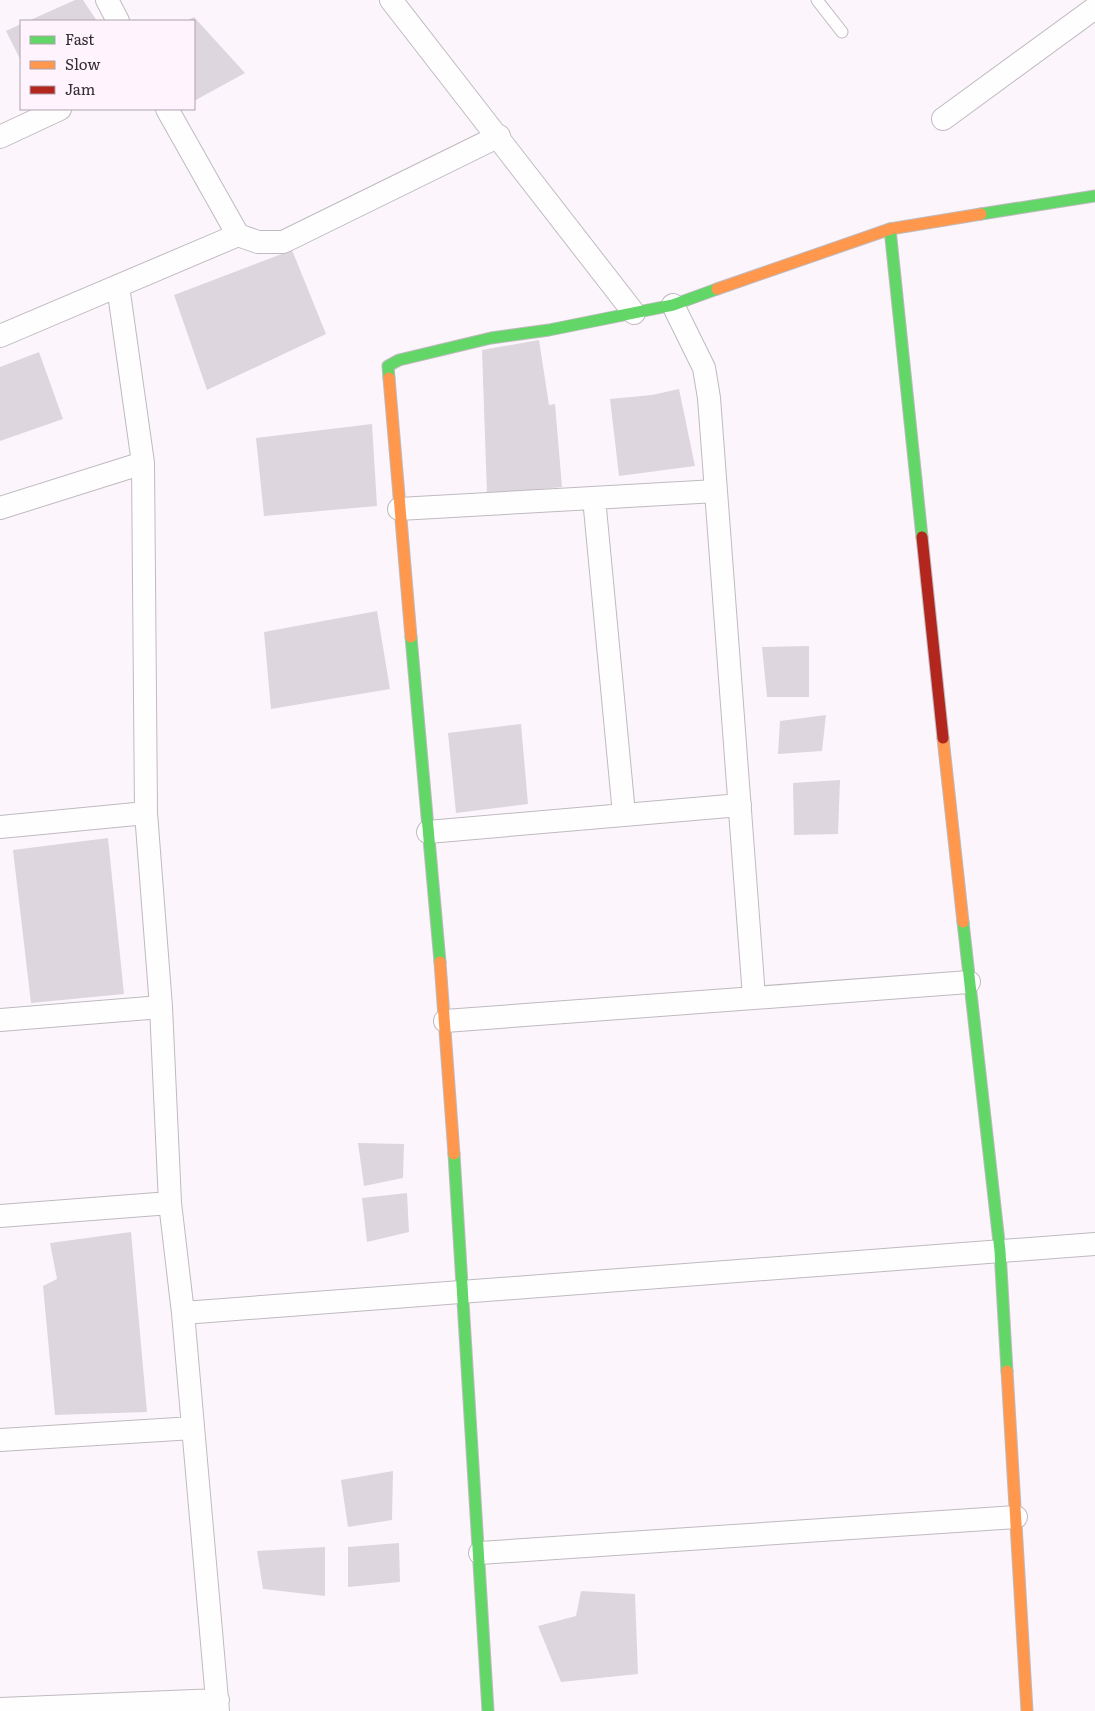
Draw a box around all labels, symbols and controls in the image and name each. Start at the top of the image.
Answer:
legend [20,20,195,110]
text: Fast [65,27,94,50]
text: Slow [65,52,100,75]
text: Jam [65,77,96,100]

